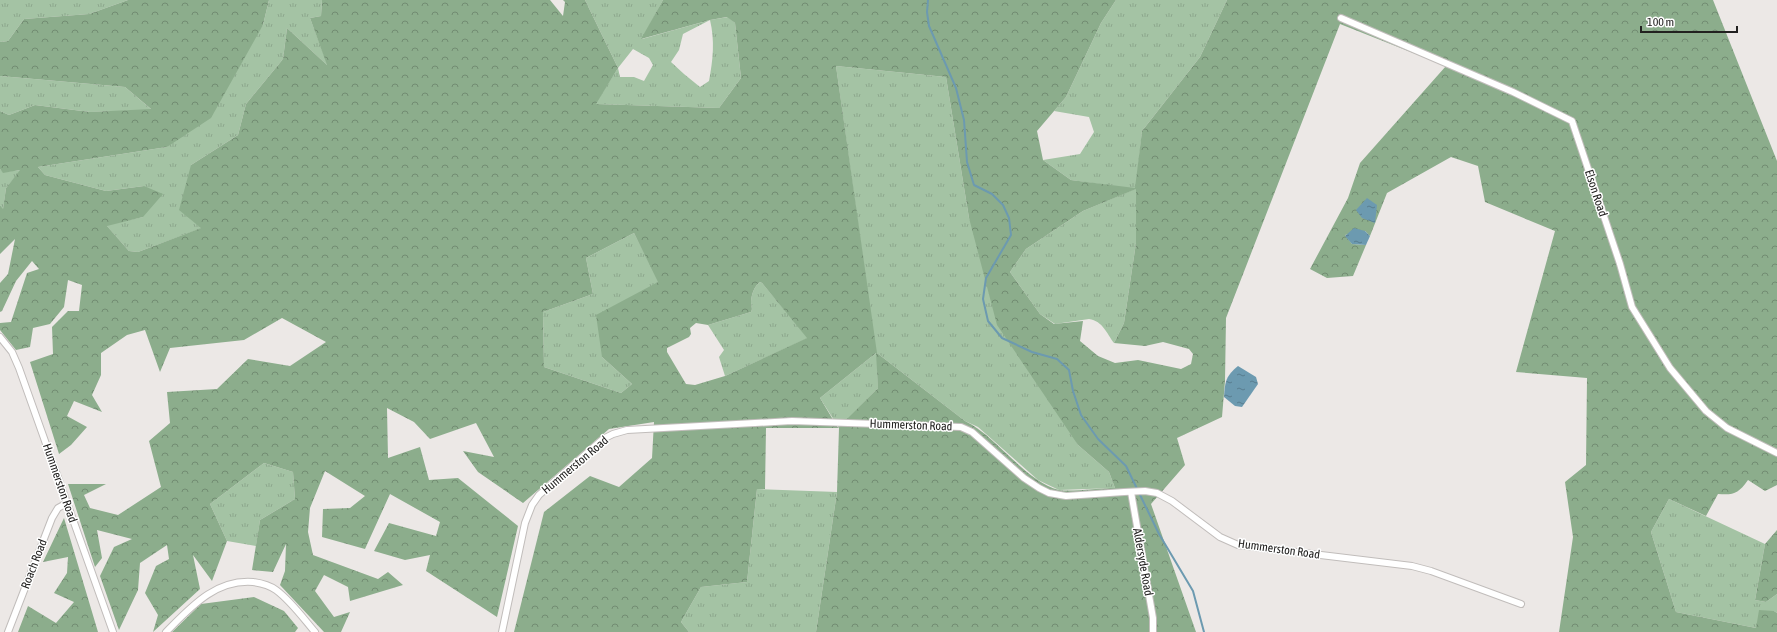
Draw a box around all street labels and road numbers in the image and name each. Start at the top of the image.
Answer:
street label: Elson Road [1582,168,1610,218]
street label: Hummerston Road [869,417,953,433]
street label: Hummerston Road [539,433,611,497]
street label: Hummerston Road [40,442,80,524]
street label: Aldersyde Road [1130,527,1156,597]
street label: Hummerston Road [1237,536,1321,562]
street label: Roach Road [18,537,50,591]

